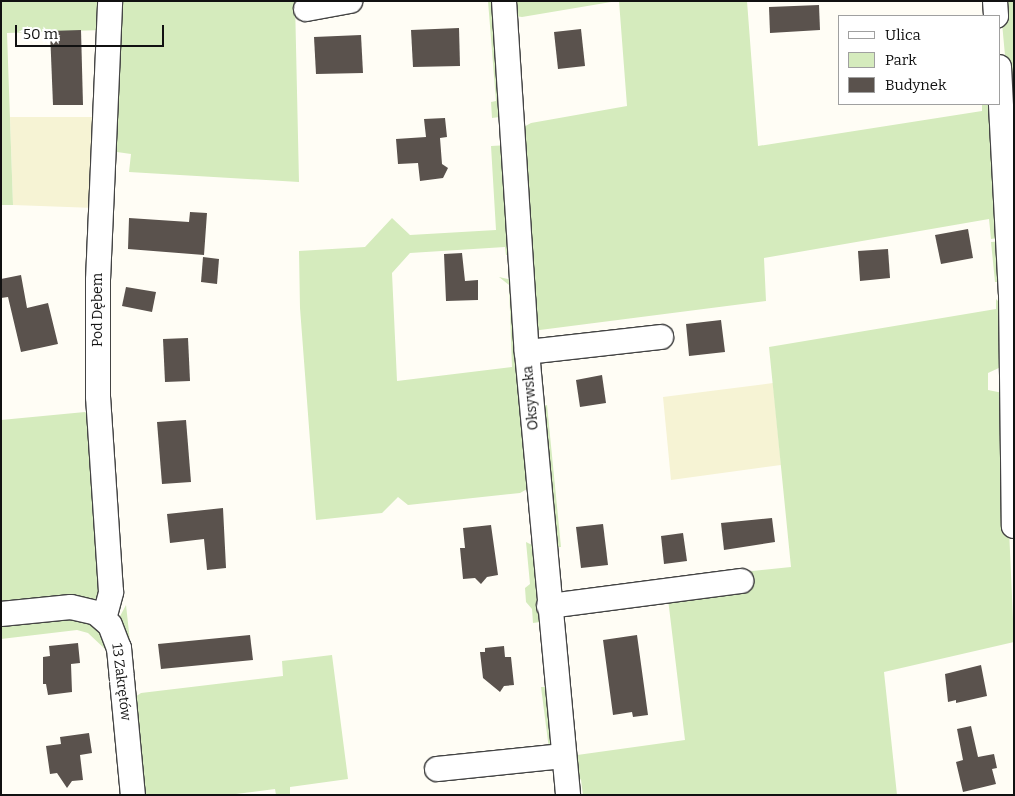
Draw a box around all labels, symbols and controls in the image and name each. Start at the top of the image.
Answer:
scale bar [18,15,166,47]
legend [838,15,1000,105]
text: 50 m [23,25,58,43]
text: Ulica [885,26,921,44]
text: Park [885,51,917,69]
text: Budynek [885,76,946,94]
street label: Pod Dębem [90,273,106,347]
street label: Oksywska [520,365,542,431]
street label: 13 Zakrętów [108,642,134,722]

